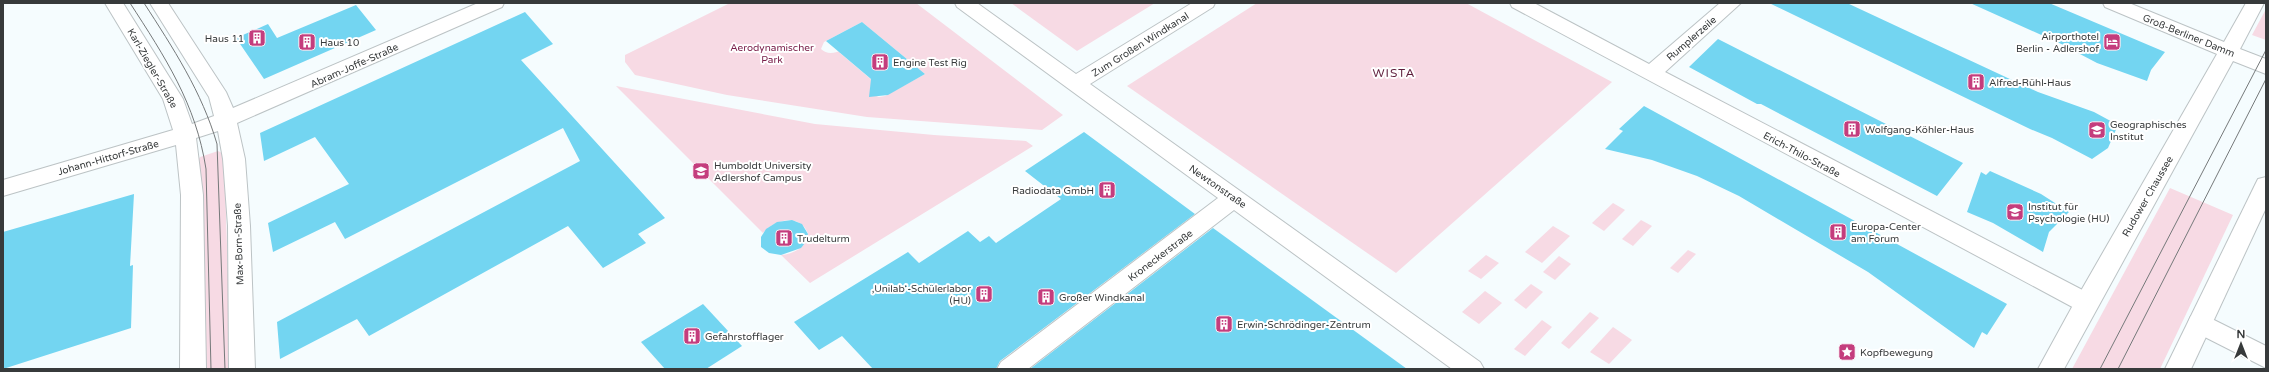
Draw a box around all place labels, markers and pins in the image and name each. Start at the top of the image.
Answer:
building icon: Haus 11 [247,28,267,48]
place label: Airporthotel Berlin - Adlershof [2016,31,2099,55]
building icon: Haus 10 [297,32,317,52]
hotel icon: Airporthotel Berlin - Adlershof [2102,32,2122,52]
place label: Haus 11 [205,33,244,45]
place label: Haus 10 [320,37,359,49]
building icon: Engine Test Rig [870,52,890,72]
place label: Engine Test Rig [893,57,967,69]
building icon: Alfred-Rühl-Haus [1966,72,1986,92]
place label: Alfred-Rühl-Haus [1989,77,2071,89]
building icon: Wolfgang-Köhler-Haus [1842,119,1862,139]
place label: Geographisches Institut [2110,119,2187,143]
school or university icon: Geographisches Institut [2087,120,2107,140]
place label: Wolfgang-Köhler-Haus [1865,124,1974,136]
place label: Humboldt University Adlershof Campus [714,160,812,184]
school or university icon: Humboldt University Adlershof Campus [691,161,711,181]
building icon: Radiodata GmbH [1097,180,1117,200]
place label: Radiodata GmbH [1012,185,1094,197]
place label: Institut für Psychologie (HU) [2028,201,2109,225]
school or university icon: Institut für Psychologie (HU) [2005,202,2025,222]
place label: Europa-Center am Forum [1851,221,1921,245]
building icon: Europa-Center am Forum [1828,222,1848,242]
building icon: Trudelturm [774,228,794,248]
place label: Trudelturm [797,233,850,245]
place label: ‚Unilab‘-Schülerlabor (HU) [872,283,971,307]
building icon: ‚Unilab‘-Schülerlabor (HU) [974,284,994,304]
building icon: Großer Windkanal [1036,287,1056,307]
place label: Großer Windkanal [1059,292,1145,304]
building icon: Erwin-Schrödinger-Zentrum [1214,314,1234,334]
place label: Erwin-Schrödinger-Zentrum [1237,319,1371,331]
building icon: Gefahrstofflager [682,326,702,346]
place label: Gefahrstofflager [705,331,784,343]
place icon: Kopfbewegung [1837,342,1857,362]
place label: Kopfbewegung [1860,347,1933,359]

